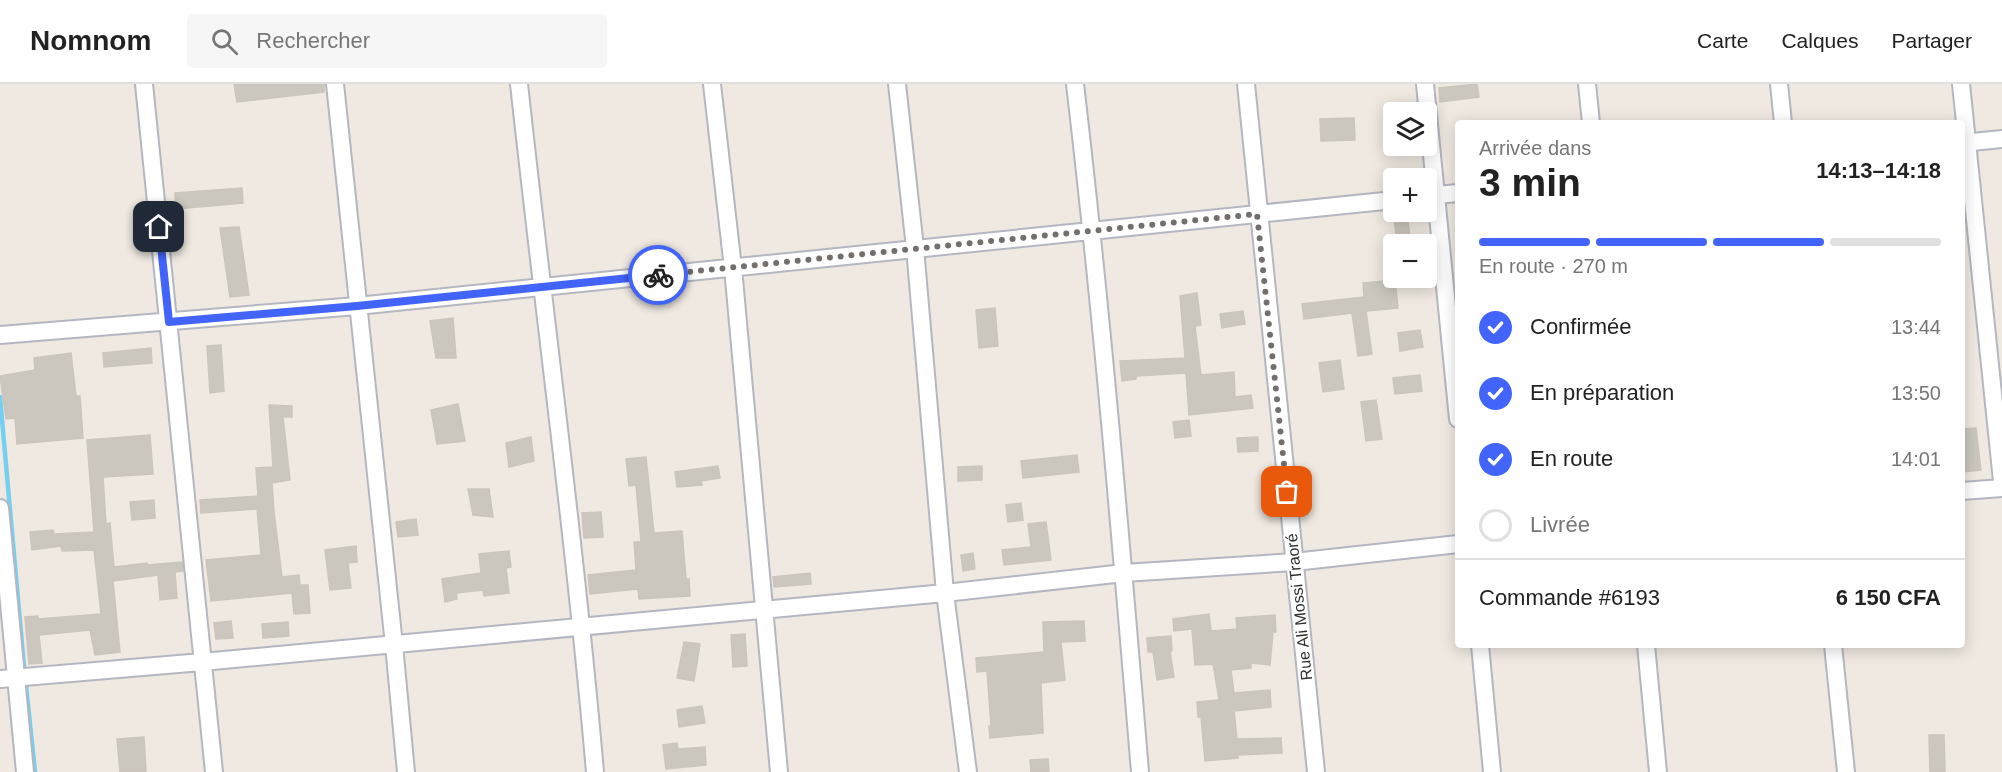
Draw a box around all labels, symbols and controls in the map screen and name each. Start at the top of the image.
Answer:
search box [187,14,607,68]
text: Nomnom [30,25,151,56]
icon: search [208,25,241,58]
text: Rechercher [256,28,370,53]
text: Carte [1697,29,1748,52]
text: Calques [1781,29,1858,52]
text: Partager [1891,29,1972,52]
map controls [1383,102,1437,288]
button: layers [1383,102,1437,156]
text: Arrivée dans [1479,137,1591,159]
text: 14:13–14:18 [1816,158,1941,183]
text: 3 min [1479,161,1581,204]
button: + [1383,168,1437,222]
pin [133,201,184,252]
icon: home [142,210,175,243]
button: − [1383,234,1437,288]
courier [628,245,688,305]
text: En route · 270 m [1479,255,1628,277]
icon: bike [642,259,675,292]
icon: check [1479,311,1512,344]
text: Confirmée [1530,314,1631,339]
text: 13:44 [1891,316,1941,338]
icon: check [1479,377,1512,410]
text: En préparation [1530,380,1674,405]
text: 13:50 [1891,382,1941,404]
icon: check [1479,443,1512,476]
text: En route [1530,446,1613,471]
text: 14:01 [1891,448,1941,470]
pin [1261,466,1312,517]
icon: bag [1270,475,1303,508]
text: Livrée [1530,512,1590,537]
street label: Rue Ali Mossi Traoré [1283,533,1315,681]
text: Commande #6193 [1479,585,1660,610]
text: 6 150 CFA [1836,585,1941,610]

